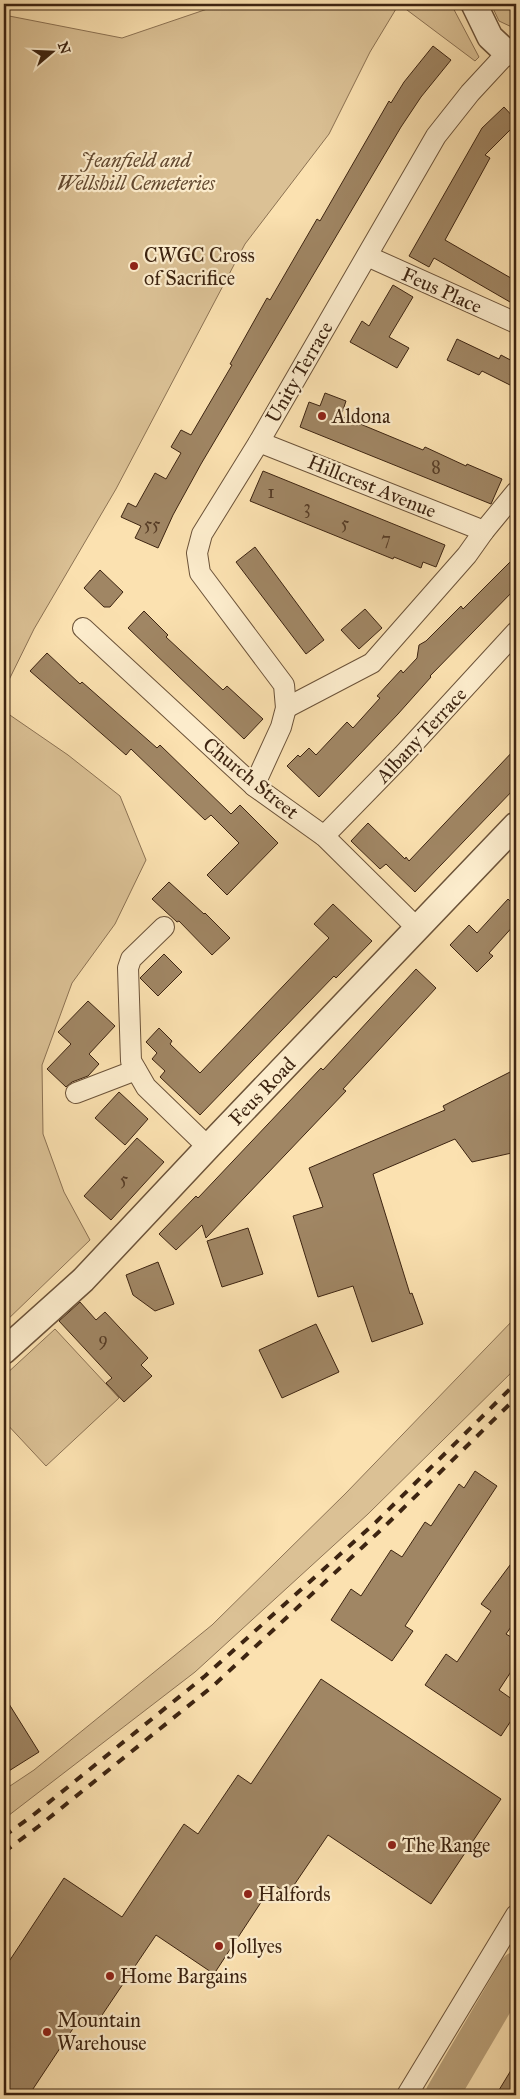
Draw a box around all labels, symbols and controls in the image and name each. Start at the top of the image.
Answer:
north arrow [28,28,78,78]
text: N [54,40,74,56]
park label: Jeanfield and Wellshill Cemeteries [57,148,216,195]
place label: CWGC Cross of Sacrifice [144,243,255,290]
marker: CWGC Cross of Sacrifice [128,260,140,272]
street label: Feus Place [398,262,486,318]
street label: Unity Terrace [260,317,338,427]
place label: Aldona [331,404,391,428]
marker: Aldona [316,410,328,422]
street label: Hillcrest Avenue [304,449,440,523]
house number: 8 [431,456,441,478]
house number: 1 [267,481,275,503]
house number: 3 [303,496,311,518]
house number: 5 [341,512,350,534]
house number: 55 [144,513,161,535]
house number: 7 [381,528,391,550]
street label: Albany Terrace [370,682,471,788]
street label: Church Street [198,732,304,824]
street label: Feus Road [224,1052,300,1130]
house number: 5 [120,1168,129,1190]
house number: 9 [98,1328,108,1350]
place label: The Range [402,1833,490,1858]
marker: The Range [386,1839,398,1851]
place label: Halfords [258,1882,331,1906]
marker: Halfords [242,1888,254,1900]
place label: Jollyes [227,1934,282,1959]
marker: Jollyes [213,1940,225,1952]
place label: Home Bargains [120,1964,247,1989]
marker: Home Bargains [104,1970,116,1982]
place label: Mountain Warehouse [57,2008,147,2055]
marker: Mountain Warehouse [41,2026,53,2038]

